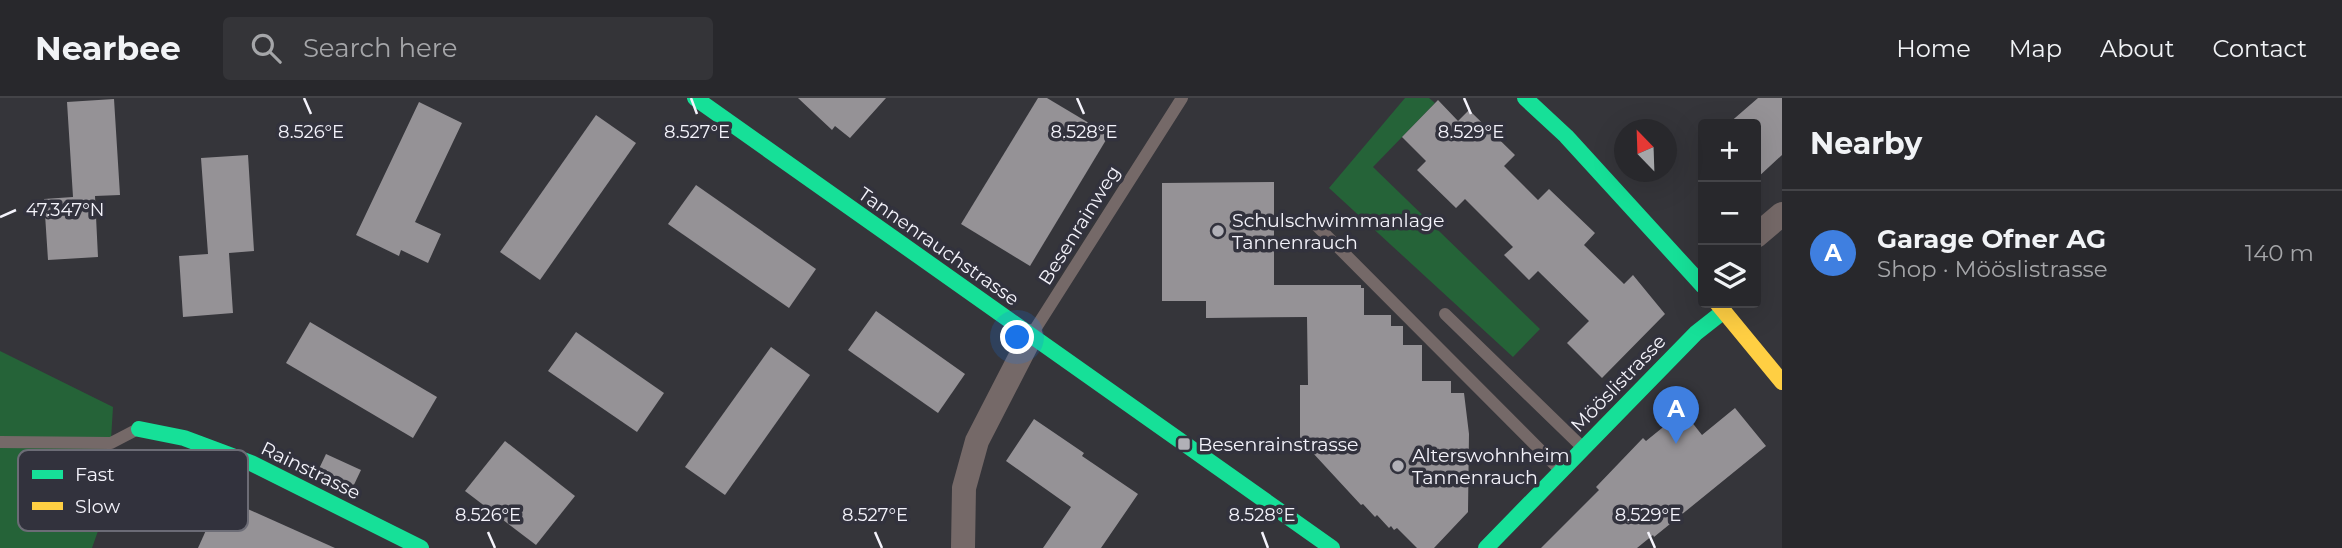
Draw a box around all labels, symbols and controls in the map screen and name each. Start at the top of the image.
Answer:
search box [223,17,713,80]
text: Nearbee [35,28,181,68]
icon: search [247,29,285,67]
text: Search here [303,32,458,64]
text: Home [1896,34,1971,63]
text: Map [2009,34,2062,63]
text: About [2100,34,2174,63]
text: Contact [2212,34,2307,63]
north arrow [1614,119,1677,182]
map controls [1698,119,1761,308]
button: + [1698,119,1761,182]
text: 8.526°E [278,121,344,143]
text: 8.527°E [664,121,730,143]
text: 8.528°E [1051,121,1117,143]
text: 8.529°E [1438,121,1504,143]
text: Nearby [1810,125,1922,162]
street label: Besenrainweg [1034,161,1125,289]
street label: Tannenrauchstrasse [854,182,1023,311]
button: − [1698,182,1761,245]
text: 47.347°N [26,199,104,221]
place label: Schulschwimmanlage Tannenrauch [1232,209,1444,254]
marker: Schulschwimmanlage Tannenrauch [1210,223,1226,239]
text: Garage Ofner AG [1877,223,2106,255]
text: A [1824,239,1842,267]
text: 140 m [2245,239,2314,267]
button: layers [1698,245,1761,308]
text: Shop · Mööslistrasse [1877,255,2108,283]
your location [1000,320,1034,354]
street label: Mööslistrasse [1566,330,1671,437]
pin: A [1653,386,1699,444]
place label: Besenrainstrasse [1198,433,1358,456]
street label: Rainstrasse [257,436,364,504]
marker: Besenrainstrasse [1176,436,1192,452]
place label: Alterswohnheim Tannenrauch [1412,444,1570,489]
legend [18,450,248,531]
marker: Alterswohnheim Tannenrauch [1390,458,1406,474]
text: Fast [75,463,115,486]
text: Slow [75,495,120,518]
text: 8.526°E [455,504,521,526]
text: 8.527°E [842,504,908,526]
text: 8.528°E [1229,504,1295,526]
text: 8.529°E [1615,504,1681,526]

